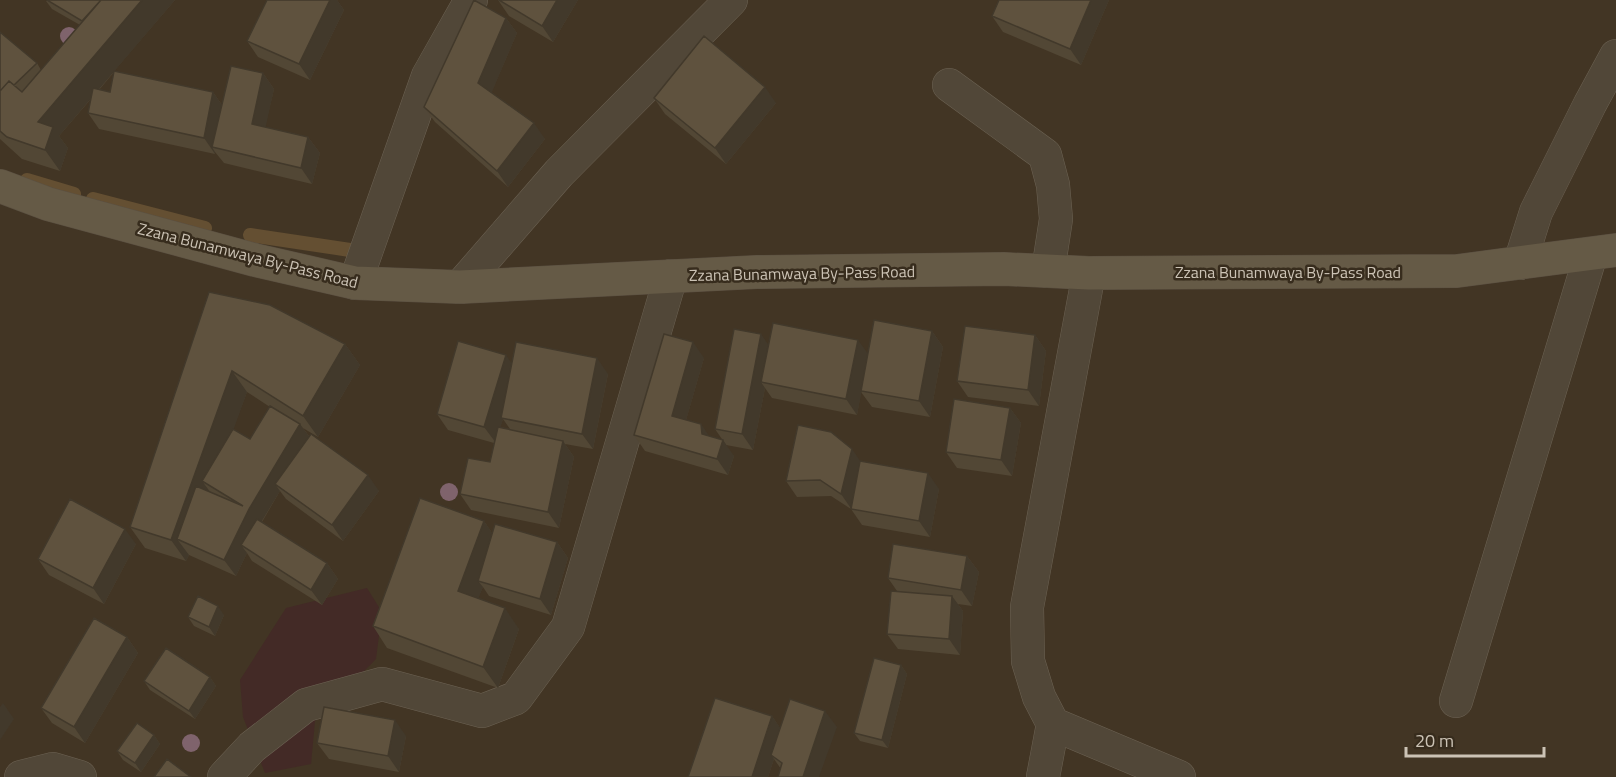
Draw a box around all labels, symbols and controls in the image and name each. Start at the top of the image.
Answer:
street label: Zzana Bunamwaya By-Pass Road [135,216,361,294]
street label: Zzana Bunamwaya By-Pass Road [689,259,915,287]
street label: Zzana Bunamwaya By-Pass Road [1175,260,1401,284]
scale bar [1406,720,1544,758]
text: 20 m [1415,727,1454,754]

